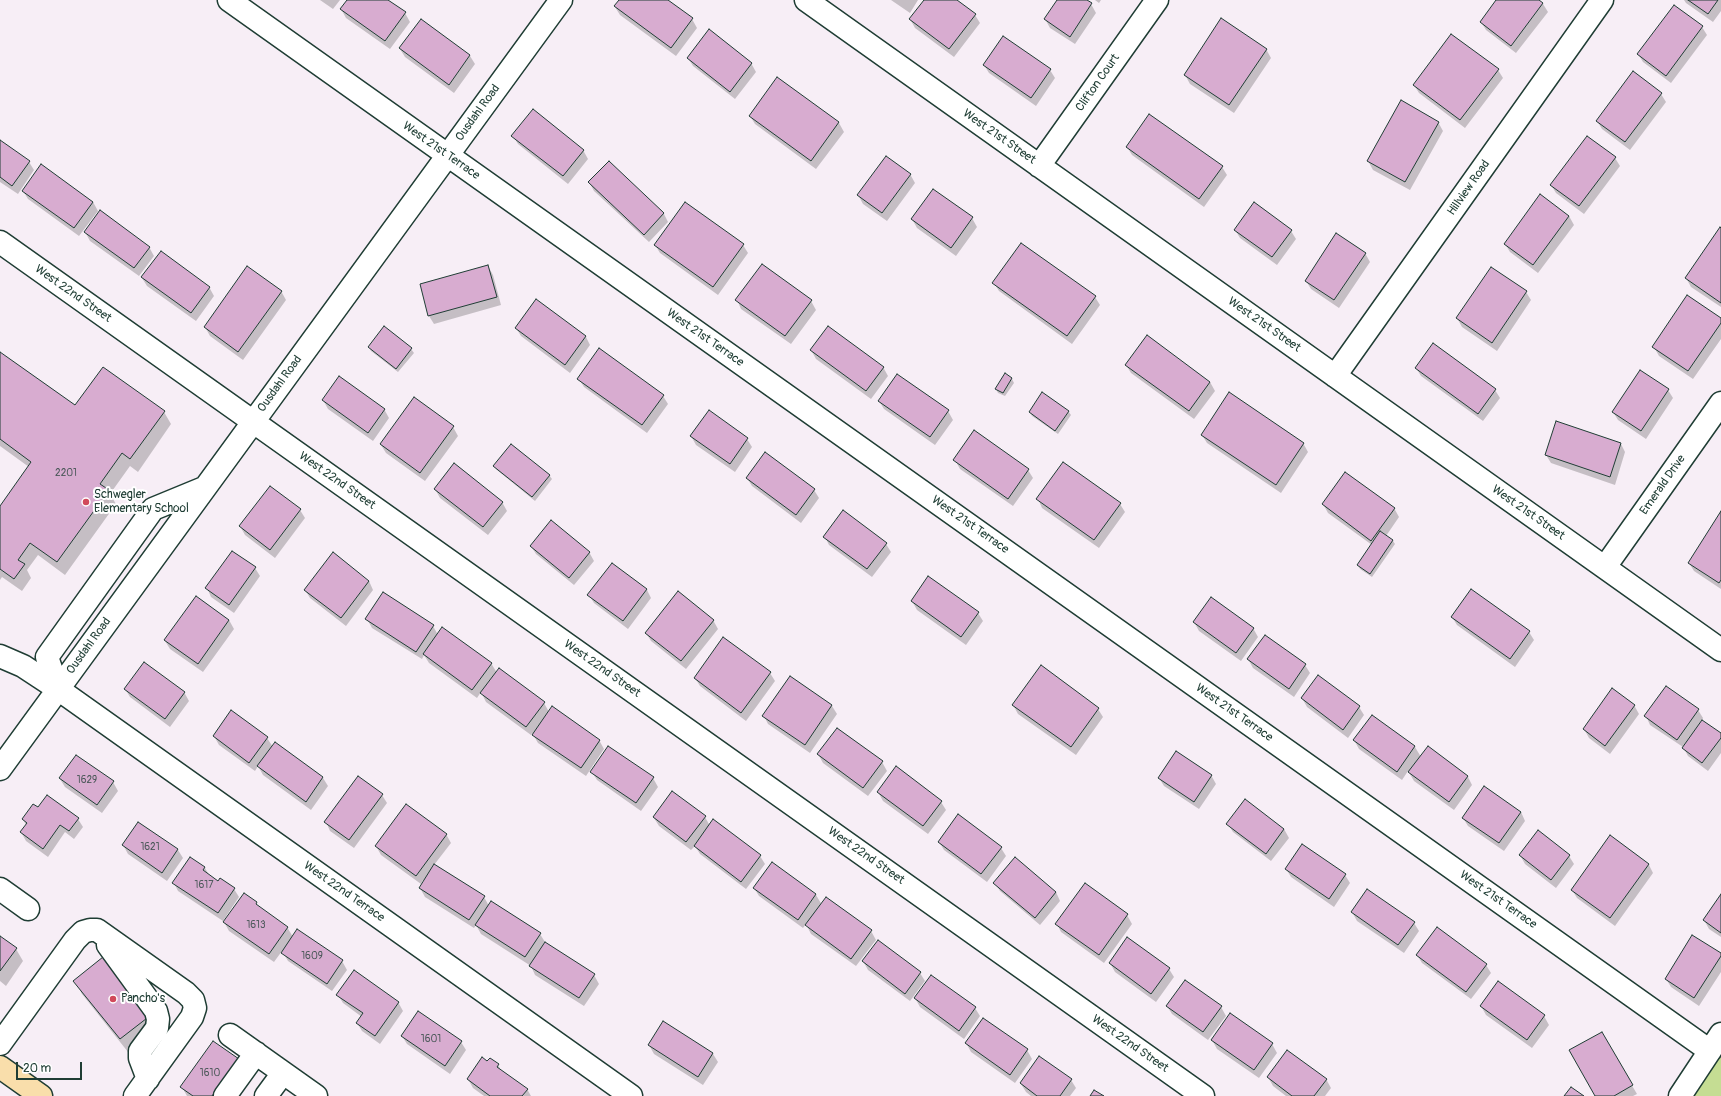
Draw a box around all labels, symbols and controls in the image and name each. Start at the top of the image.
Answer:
street label: Clifton Court [1073,51,1123,115]
street label: Ousdahl Road [453,82,503,144]
street label: West 21st Street [960,107,1038,167]
street label: West 21st Terrace [400,119,482,183]
street label: Hillview Road [1445,157,1493,219]
street label: West 22nd Street [32,262,114,326]
street label: West 21st Street [1225,295,1303,355]
street label: West 21st Terrace [664,306,746,370]
street label: Ousdahl Road [255,353,305,415]
street label: West 22nd Street [296,449,378,513]
street label: Emerald Drive [1637,452,1689,518]
house number: 2201 [55,467,77,479]
street label: West 21st Street [1489,483,1567,543]
place label: Schwegler Elementary School [94,488,189,516]
street label: West 21st Terrace [929,493,1011,557]
marker: Schwegler Elementary School [81,497,91,507]
street label: Ousdahl Road [64,615,114,677]
street label: West 22nd Street [561,637,643,701]
street label: West 21st Terrace [1193,681,1275,745]
house number: 1629 [77,774,97,786]
street label: West 22nd Street [825,824,907,888]
house number: 1621 [140,841,160,853]
street label: West 22nd Terrace [301,859,387,925]
street label: West 21st Terrace [1457,868,1539,932]
house number: 1617 [195,879,213,891]
house number: 1613 [246,919,266,931]
house number: 1609 [301,950,323,962]
place label: Pancho's [121,992,165,1006]
marker: Pancho's [108,994,118,1004]
street label: West 22nd Street [1089,1012,1171,1076]
house number: 1601 [421,1033,441,1045]
scale bar [18,1054,84,1080]
text: 20 m [23,1061,51,1076]
house number: 1610 [200,1067,220,1079]

